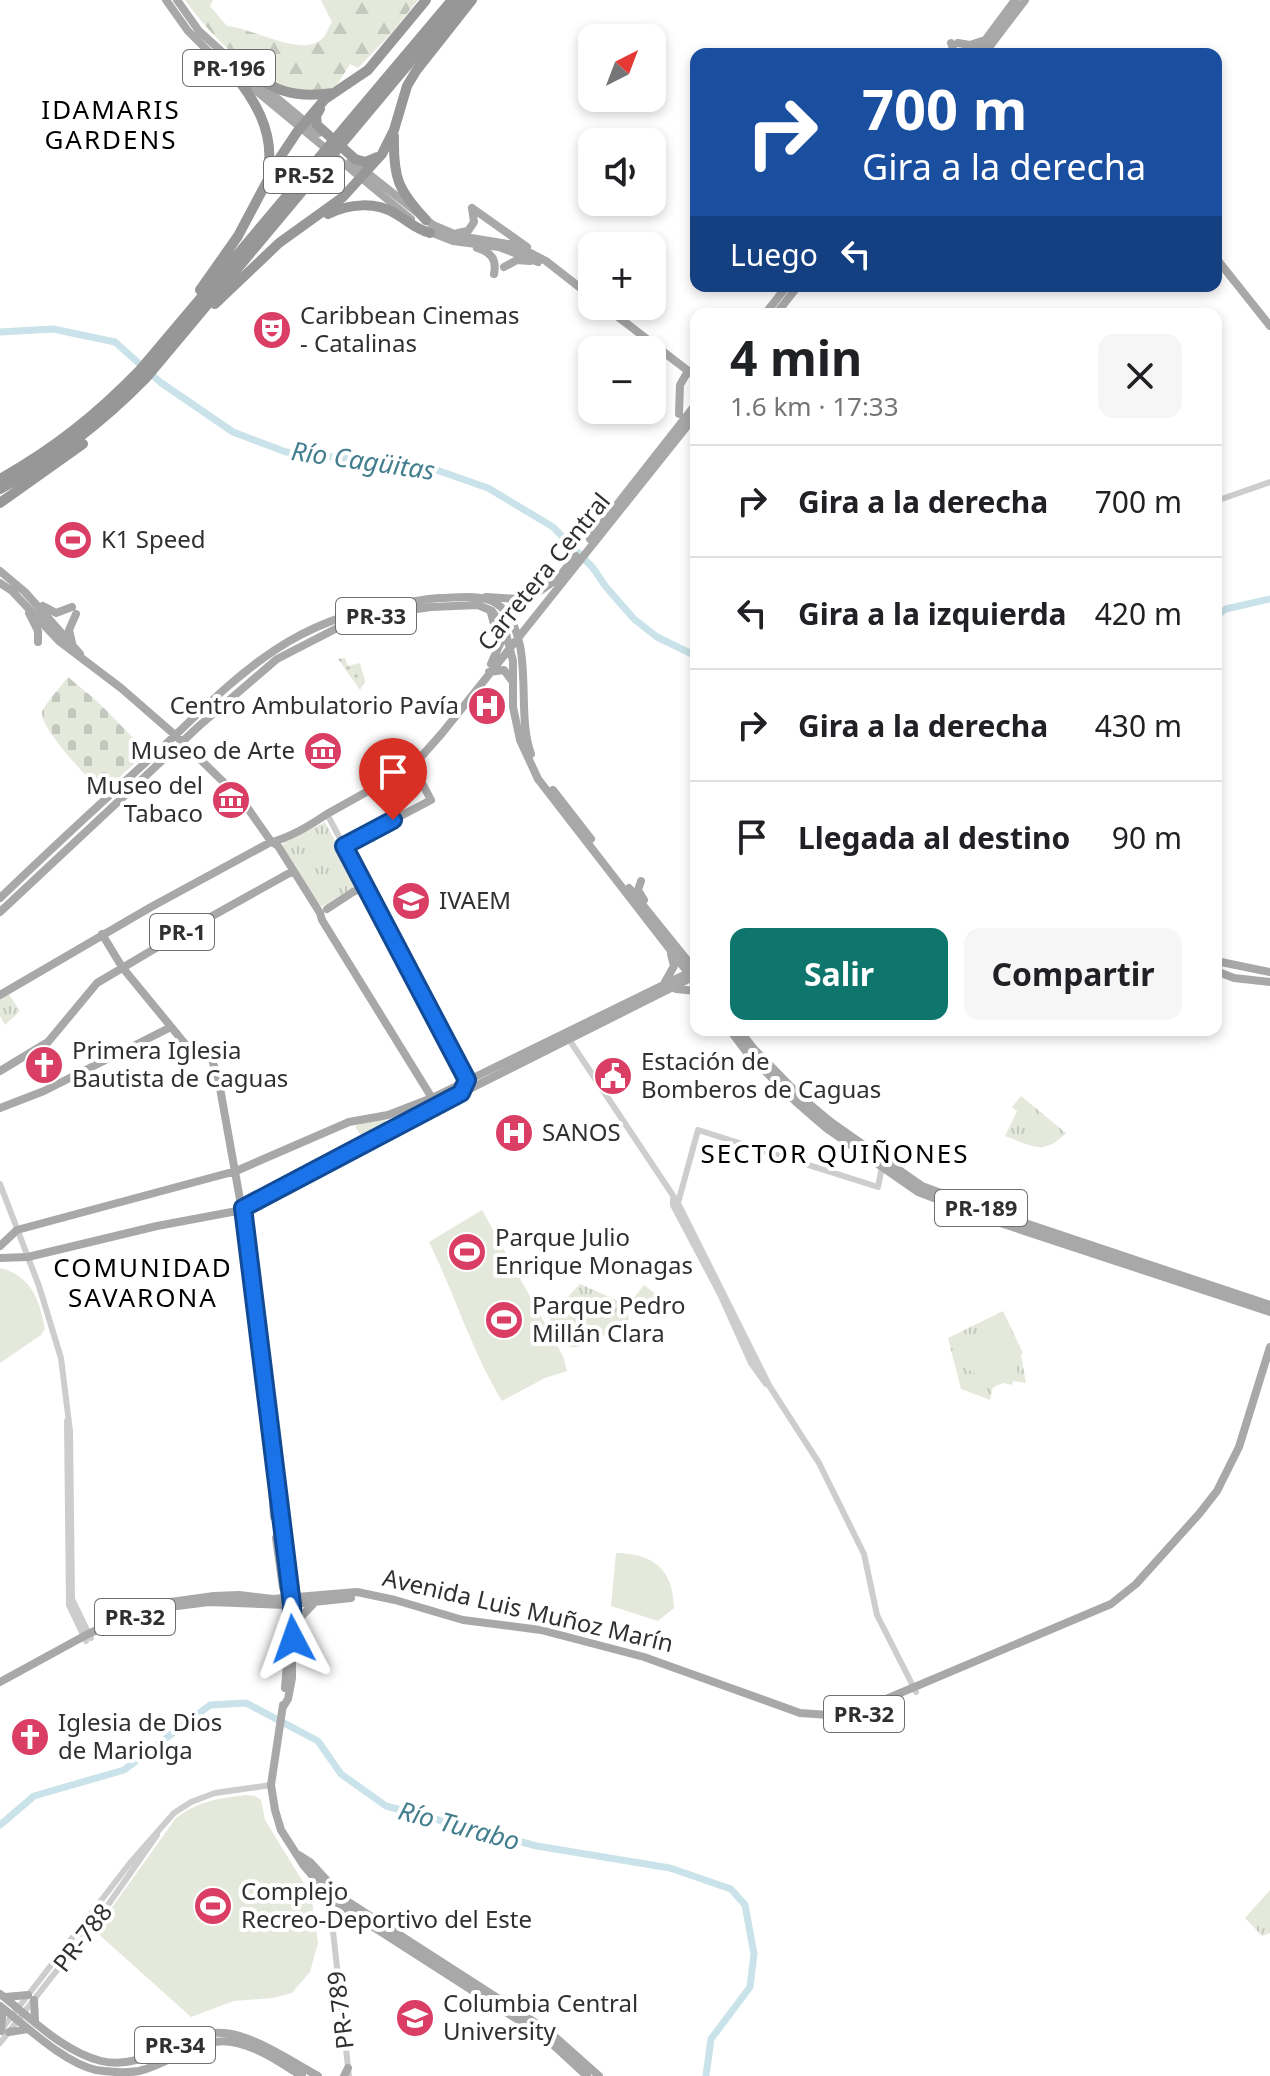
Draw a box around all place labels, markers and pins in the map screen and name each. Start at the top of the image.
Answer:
place label: Caribbean Cinemas - Catalinas [300,298,519,359]
theatre icon: Caribbean Cinemas - Catalinas [251,309,293,351]
sports icon: K1 Speed [52,519,94,561]
place label: K1 Speed [101,522,206,555]
hospital icon: Centro Ambulatorio Pavía [466,685,508,727]
place label: Centro Ambulatorio Pavía [170,688,459,721]
museum icon: Museo de Arte [302,730,344,772]
place label: Museo de Arte [131,733,295,766]
pin [359,738,427,820]
place label: Museo del Tabaco [86,768,203,829]
museum icon: Museo del Tabaco [210,779,252,821]
school or university icon: IVAEM [390,880,432,922]
place label: IVAEM [439,883,511,916]
place label: Primera Iglesia Bautista de Caguas [72,1033,288,1094]
church icon: Primera Iglesia Bautista de Caguas [23,1044,65,1086]
place label: Estación de Bomberos de Caguas [641,1044,881,1105]
public building icon: Estación de Bomberos de Caguas [592,1055,634,1097]
hospital icon: SANOS [493,1112,535,1154]
place label: SANOS [542,1115,621,1148]
place label: Parque Julio Enrique Monagas [495,1220,693,1281]
sports icon: Parque Julio Enrique Monagas [446,1231,488,1273]
place label: Parque Pedro Millán Clara [532,1288,686,1349]
sports icon: Parque Pedro Millán Clara [483,1299,525,1341]
place label: Iglesia de Dios de Mariolga [58,1705,222,1766]
church icon: Iglesia de Dios de Mariolga [9,1716,51,1758]
place label: Complejo Recreo-Deportivo del Este [241,1874,532,1935]
sports icon: Complejo Recreo-Deportivo del Este [192,1885,234,1927]
place label: Columbia Central University [443,1986,638,2047]
school or university icon: Columbia Central University [394,1997,436,2039]

